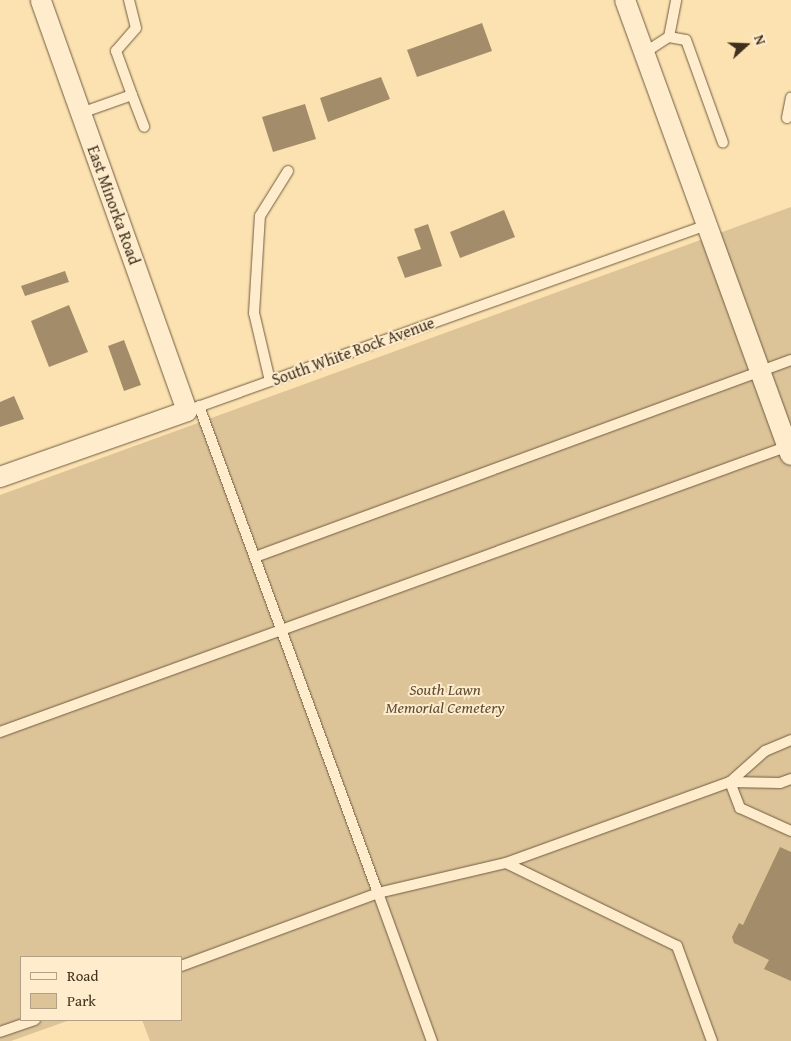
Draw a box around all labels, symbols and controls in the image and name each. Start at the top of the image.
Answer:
north arrow [721,20,771,70]
text: N [749,32,771,48]
street label: East Minorka Road [84,143,144,267]
street label: South White Rock Avenue [269,313,437,389]
park label: South Lawn Memorial Cemetery [385,679,505,717]
legend [20,956,182,1021]
text: Road [67,965,98,986]
text: Park [67,990,96,1011]

